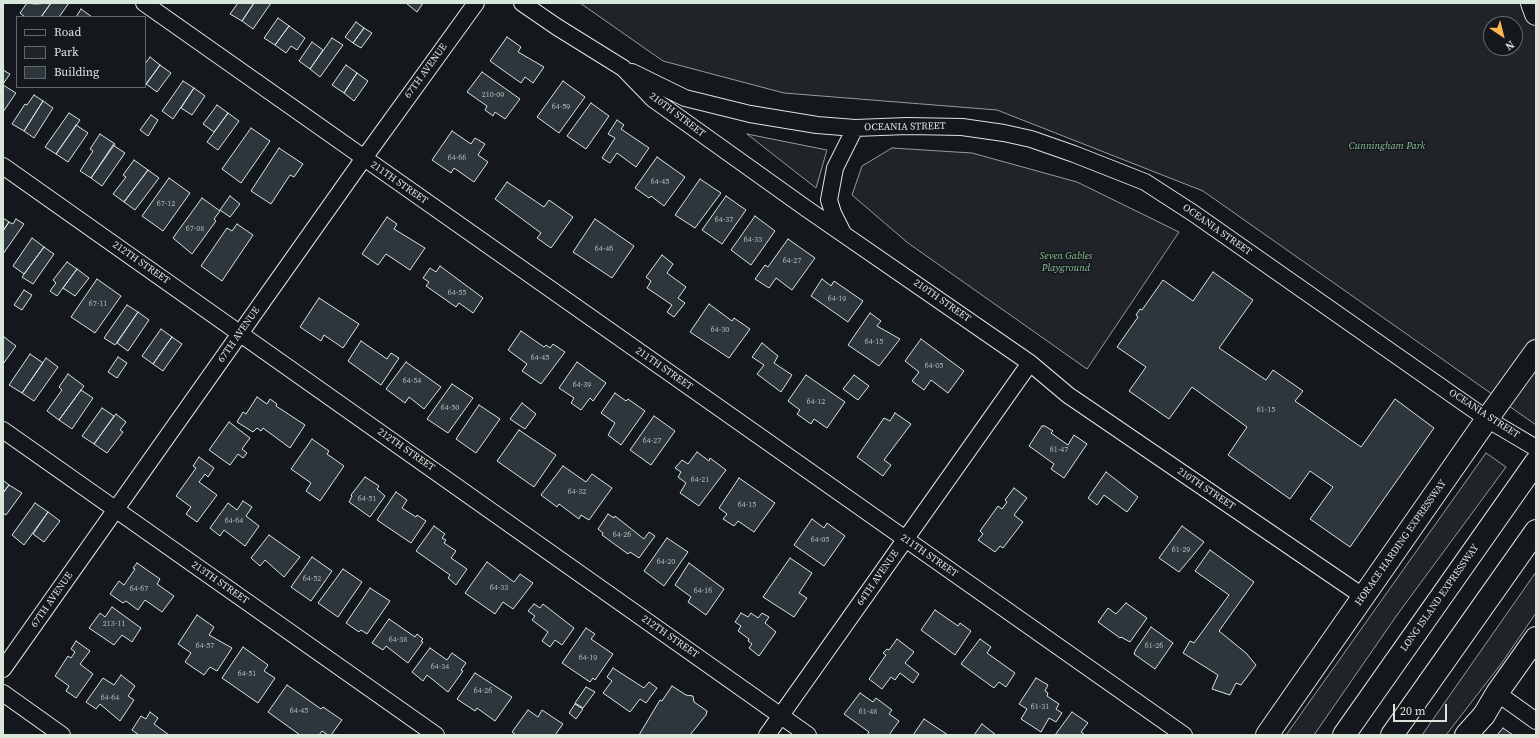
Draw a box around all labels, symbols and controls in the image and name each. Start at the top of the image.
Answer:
legend [16,16,146,88]
north arrow [1483,16,1523,56]
text: Road [54,24,81,40]
text: N [1502,37,1517,54]
street label: 67TH AVENUE [402,41,450,101]
text: Park [54,44,79,60]
text: Building [54,64,99,80]
house number: 210-09 [482,90,504,100]
street label: 210TH STREET [647,90,707,140]
house number: 64-59 [552,102,570,112]
street label: OCEANIA STREET [864,120,946,134]
park label: Cunningham Park [1349,140,1425,152]
house number: 64-66 [448,153,466,163]
street label: 211TH STREET [368,159,430,207]
house number: 64-45 [651,177,669,187]
house number: 67-12 [157,199,175,209]
street label: OCEANIA STREET [1180,202,1254,258]
house number: 64-37 [715,215,733,225]
house number: 67-08 [186,224,204,234]
house number: 64-33 [744,235,762,245]
street label: 212TH STREET [110,239,172,287]
house number: 64-46 [595,244,613,254]
park label: Seven Gables Playground [1040,250,1092,274]
house number: 64-27 [783,256,801,266]
street label: 210TH STREET [911,277,973,325]
house number: 64-55 [448,288,466,298]
house number: 64-19 [828,294,846,304]
house number: 67-11 [89,299,107,309]
street label: 67TH AVENUE [215,305,263,365]
house number: 64-30 [711,325,729,335]
house number: 64-15 [865,337,883,347]
street label: 211TH STREET [633,345,695,393]
house number: 64-45 [531,353,549,363]
house number: 64-05 [925,361,943,371]
house number: 64-54 [403,376,421,386]
house number: 64-39 [573,380,591,390]
street label: OCEANIA STREET [1446,387,1522,441]
house number: 64-12 [807,397,825,407]
house number: 64-50 [441,403,459,413]
house number: 61-15 [1257,405,1275,415]
street label: 212TH STREET [375,426,437,474]
house number: 64-27 [643,436,661,446]
house number: 61-47 [1050,445,1068,455]
street label: 210TH STREET [1175,465,1237,513]
house number: 64-21 [691,475,709,485]
street label: HORACE HARDING EXPRESSWAY [1353,478,1449,608]
house number: 64-32 [568,487,586,497]
house number: 64-51 [358,494,376,504]
house number: 64-15 [738,500,756,510]
house number: 64-64 [225,516,243,526]
house number: 64-26 [613,530,631,540]
street label: 211TH STREET [898,532,960,580]
house number: 64-05 [811,535,829,545]
street label: LONG ISLAND EXPRESSWAY [1398,542,1482,654]
house number: 61-29 [1172,545,1190,555]
street label: 64TH AVENUE [854,548,902,608]
house number: 64-20 [657,557,675,567]
street label: 213TH STREET [189,559,251,607]
street label: 67TH AVENUE [28,570,76,630]
house number: 64-52 [303,574,321,584]
house number: 64-33 [490,583,508,593]
house number: 64-67 [130,584,148,594]
house number: 64-16 [694,586,712,596]
street label: 212TH STREET [639,613,701,661]
house number: 213-11 [103,619,125,629]
house number: 64-38 [389,635,407,645]
house number: 64-57 [196,641,214,651]
house number: 61-26 [1145,641,1163,651]
house number: 64-19 [579,653,597,663]
house number: 64-34 [431,662,449,672]
house number: 64-51 [238,669,256,679]
house number: 64-26 [474,686,492,696]
house number: 64-64 [101,693,119,703]
scale bar [1395,696,1449,722]
house number: 61-31 [1031,702,1049,712]
text: 20 m [1400,703,1426,719]
house number: 64-45 [290,706,308,716]
house number: 61-48 [859,707,877,717]

